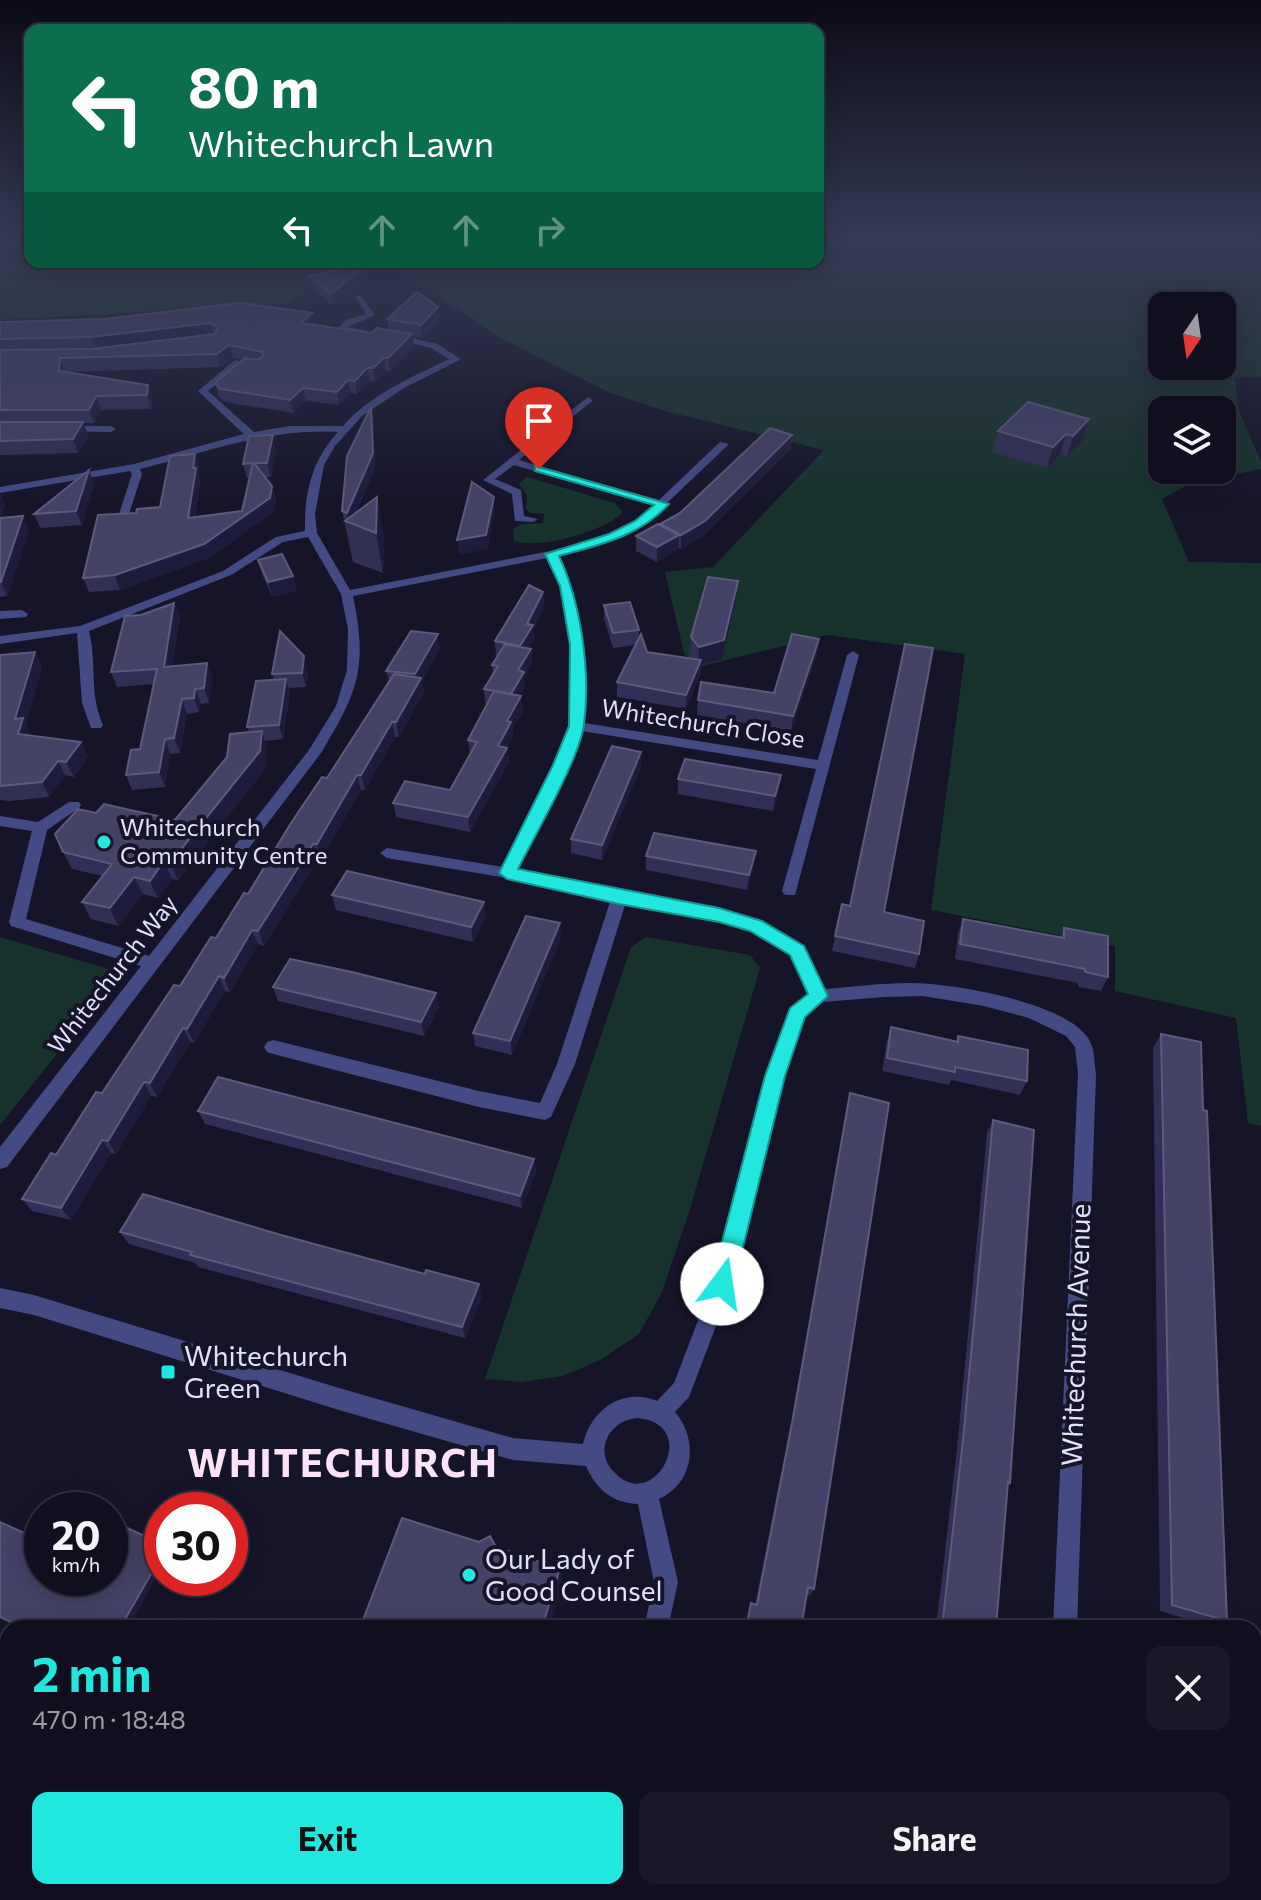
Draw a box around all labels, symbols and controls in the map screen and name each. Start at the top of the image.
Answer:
text: 80 m [188,51,319,120]
icon: left [56,56,160,160]
text: Whitechurch Lawn [188,120,494,164]
icon: left [276,208,320,252]
icon: ahead [360,208,404,252]
icon: ahead [444,208,488,252]
icon: right [528,208,572,252]
north arrow [1148,292,1236,380]
map controls [1148,292,1236,484]
pin [505,387,573,469]
button: layers [1148,396,1236,484]
icon: arrive [517,399,561,443]
street label: Whitechurch Close [600,692,807,753]
place label: Whitechurch Community Centre [120,812,327,869]
marker: Whitechurch Community Centre [95,833,113,851]
street label: Whitechurch Way [41,889,183,1059]
street label: Whitechurch Avenue [1053,1203,1097,1467]
position arrow [680,1242,764,1326]
place label: Whitechurch Green [184,1338,348,1404]
marker: Whitechurch Green [159,1363,177,1381]
district label: WHITECHURCH [187,1438,499,1485]
speed limit sign: 30 [144,1492,248,1596]
text: 20 [51,1509,101,1558]
place label: Our Lady of Good Counsel [485,1541,663,1607]
text: km/h [52,1552,100,1576]
marker: Our Lady of Good Counsel [460,1566,478,1584]
text: 2 min [32,1643,152,1702]
button: close [1146,1646,1230,1730]
text: 470 m · 18:48 [32,1703,186,1734]
button: Exit [32,1792,623,1884]
button: Share [639,1792,1230,1884]

